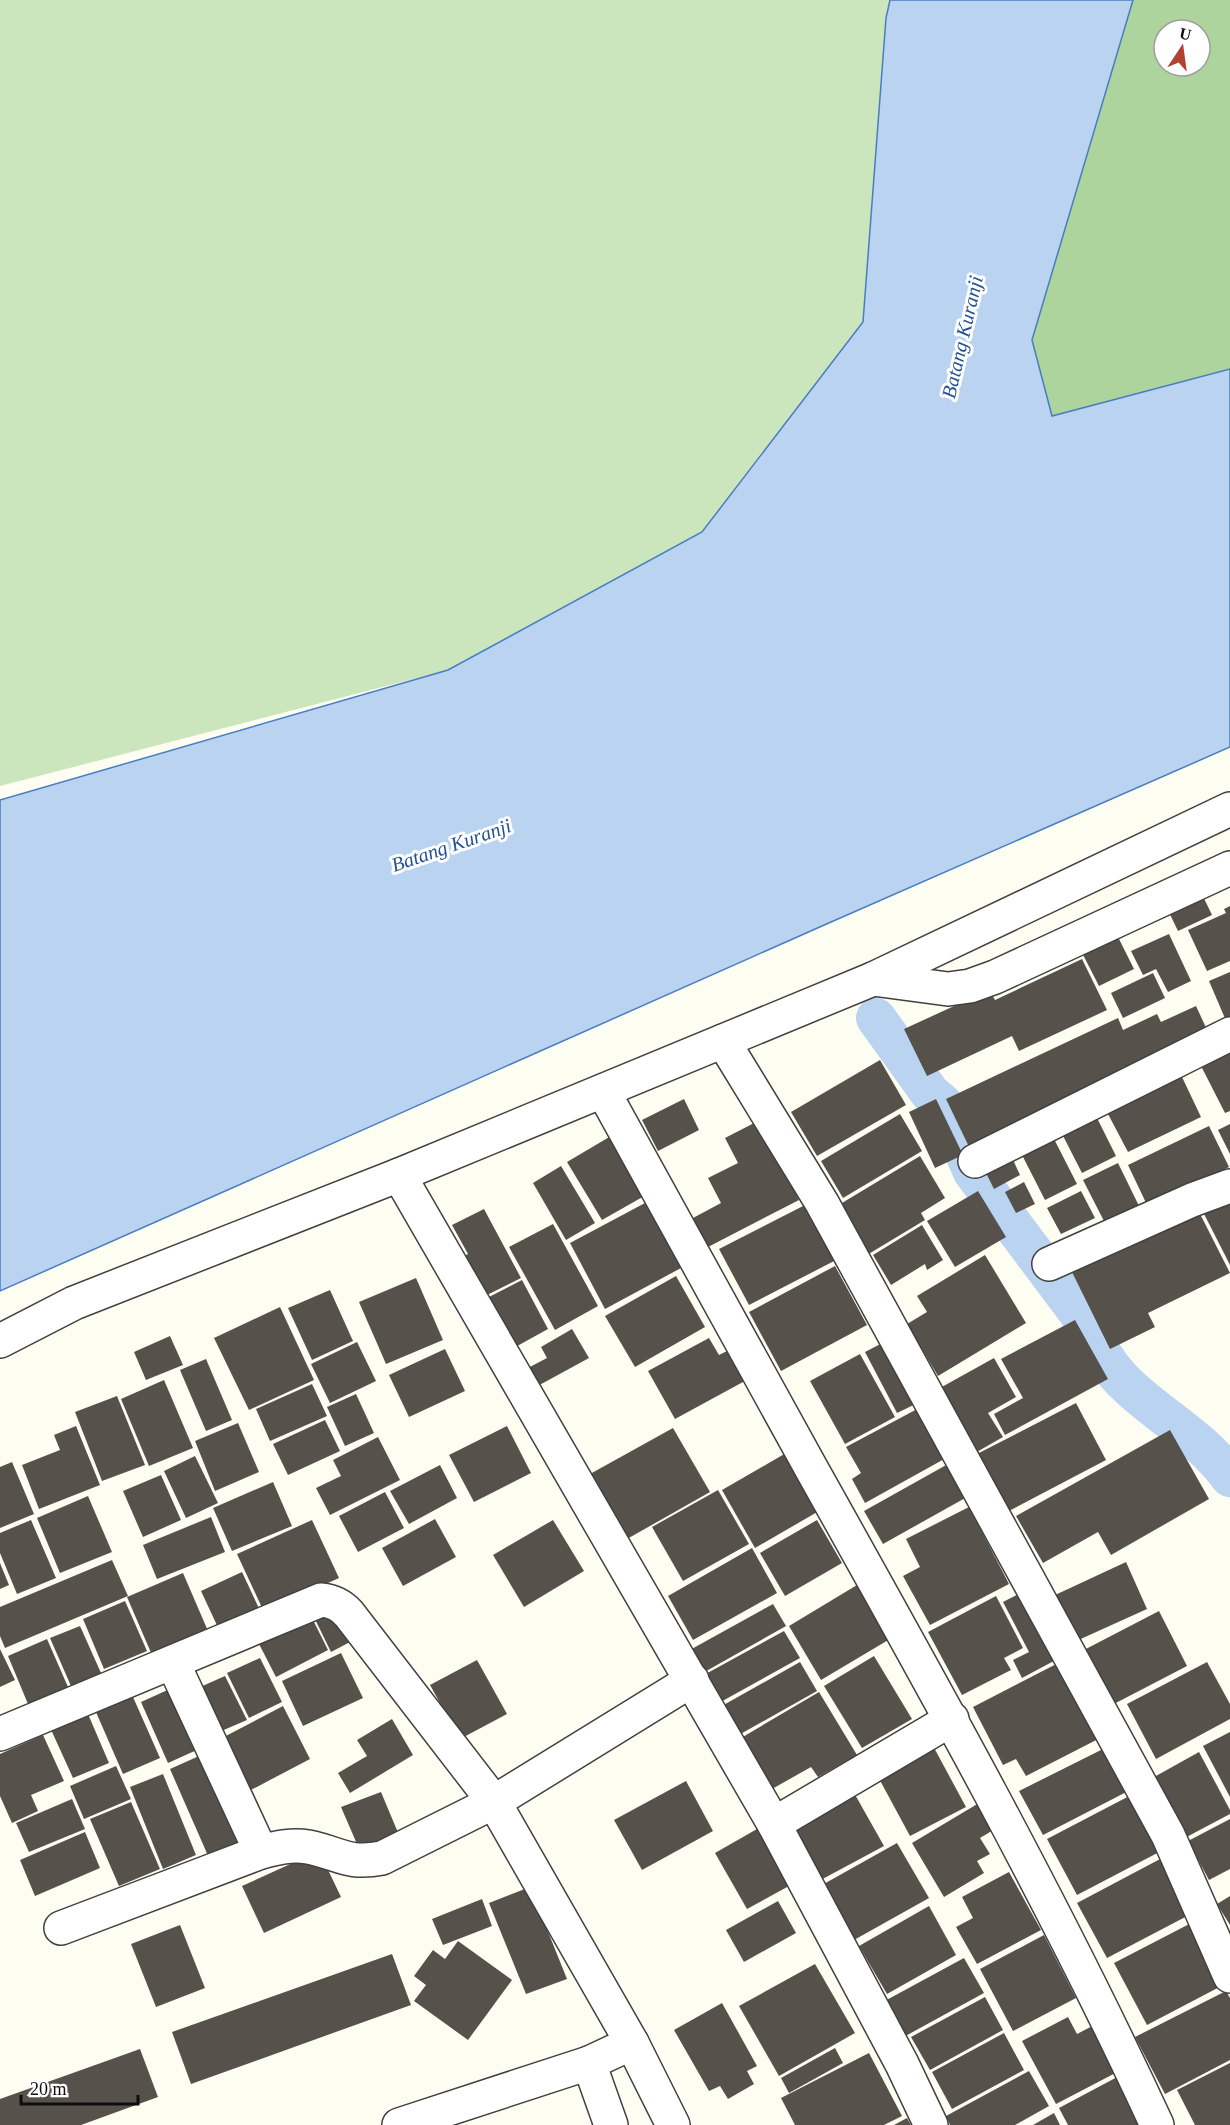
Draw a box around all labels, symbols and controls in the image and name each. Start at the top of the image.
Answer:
north arrow [1152,18,1212,78]
text: U [1178,24,1193,44]
water label: Batang Kuranji [937,274,988,401]
water label: Batang Kuranji [388,814,514,877]
scale bar [21,2068,138,2106]
text: 20 m [30,2079,67,2099]

